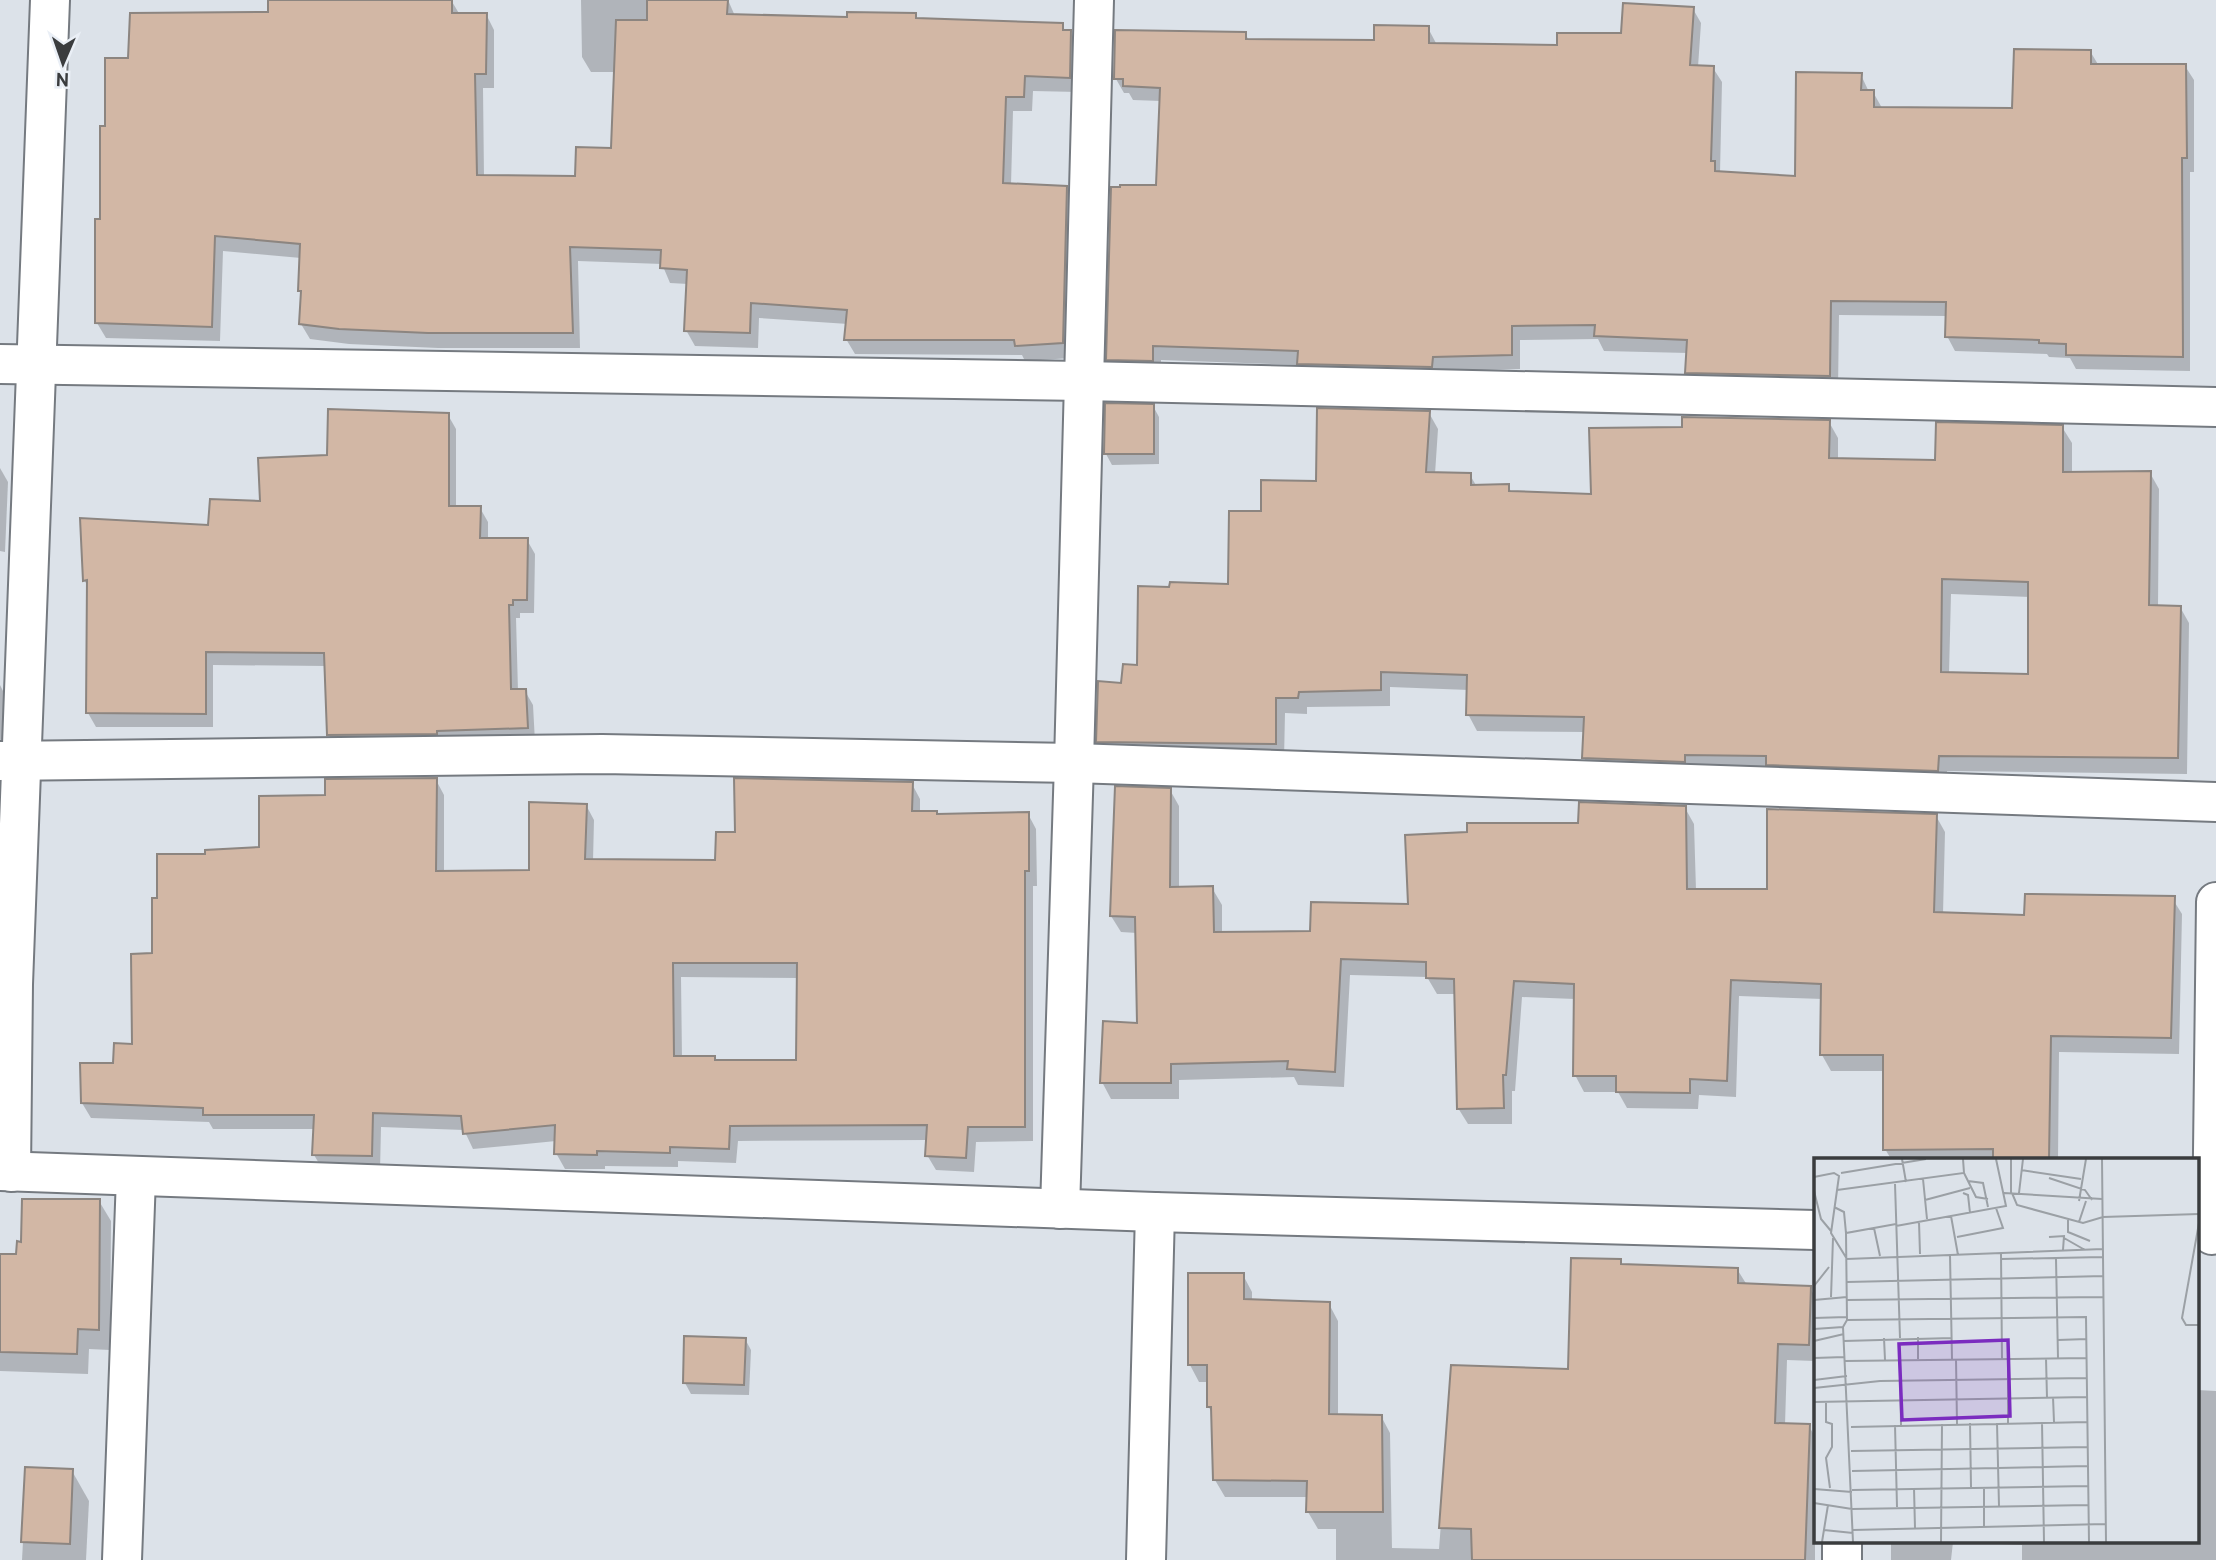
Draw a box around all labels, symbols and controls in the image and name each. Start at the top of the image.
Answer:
north arrow [28,28,98,98]
text: N [55,66,70,90]
inset map [1814,1158,2198,1542]

